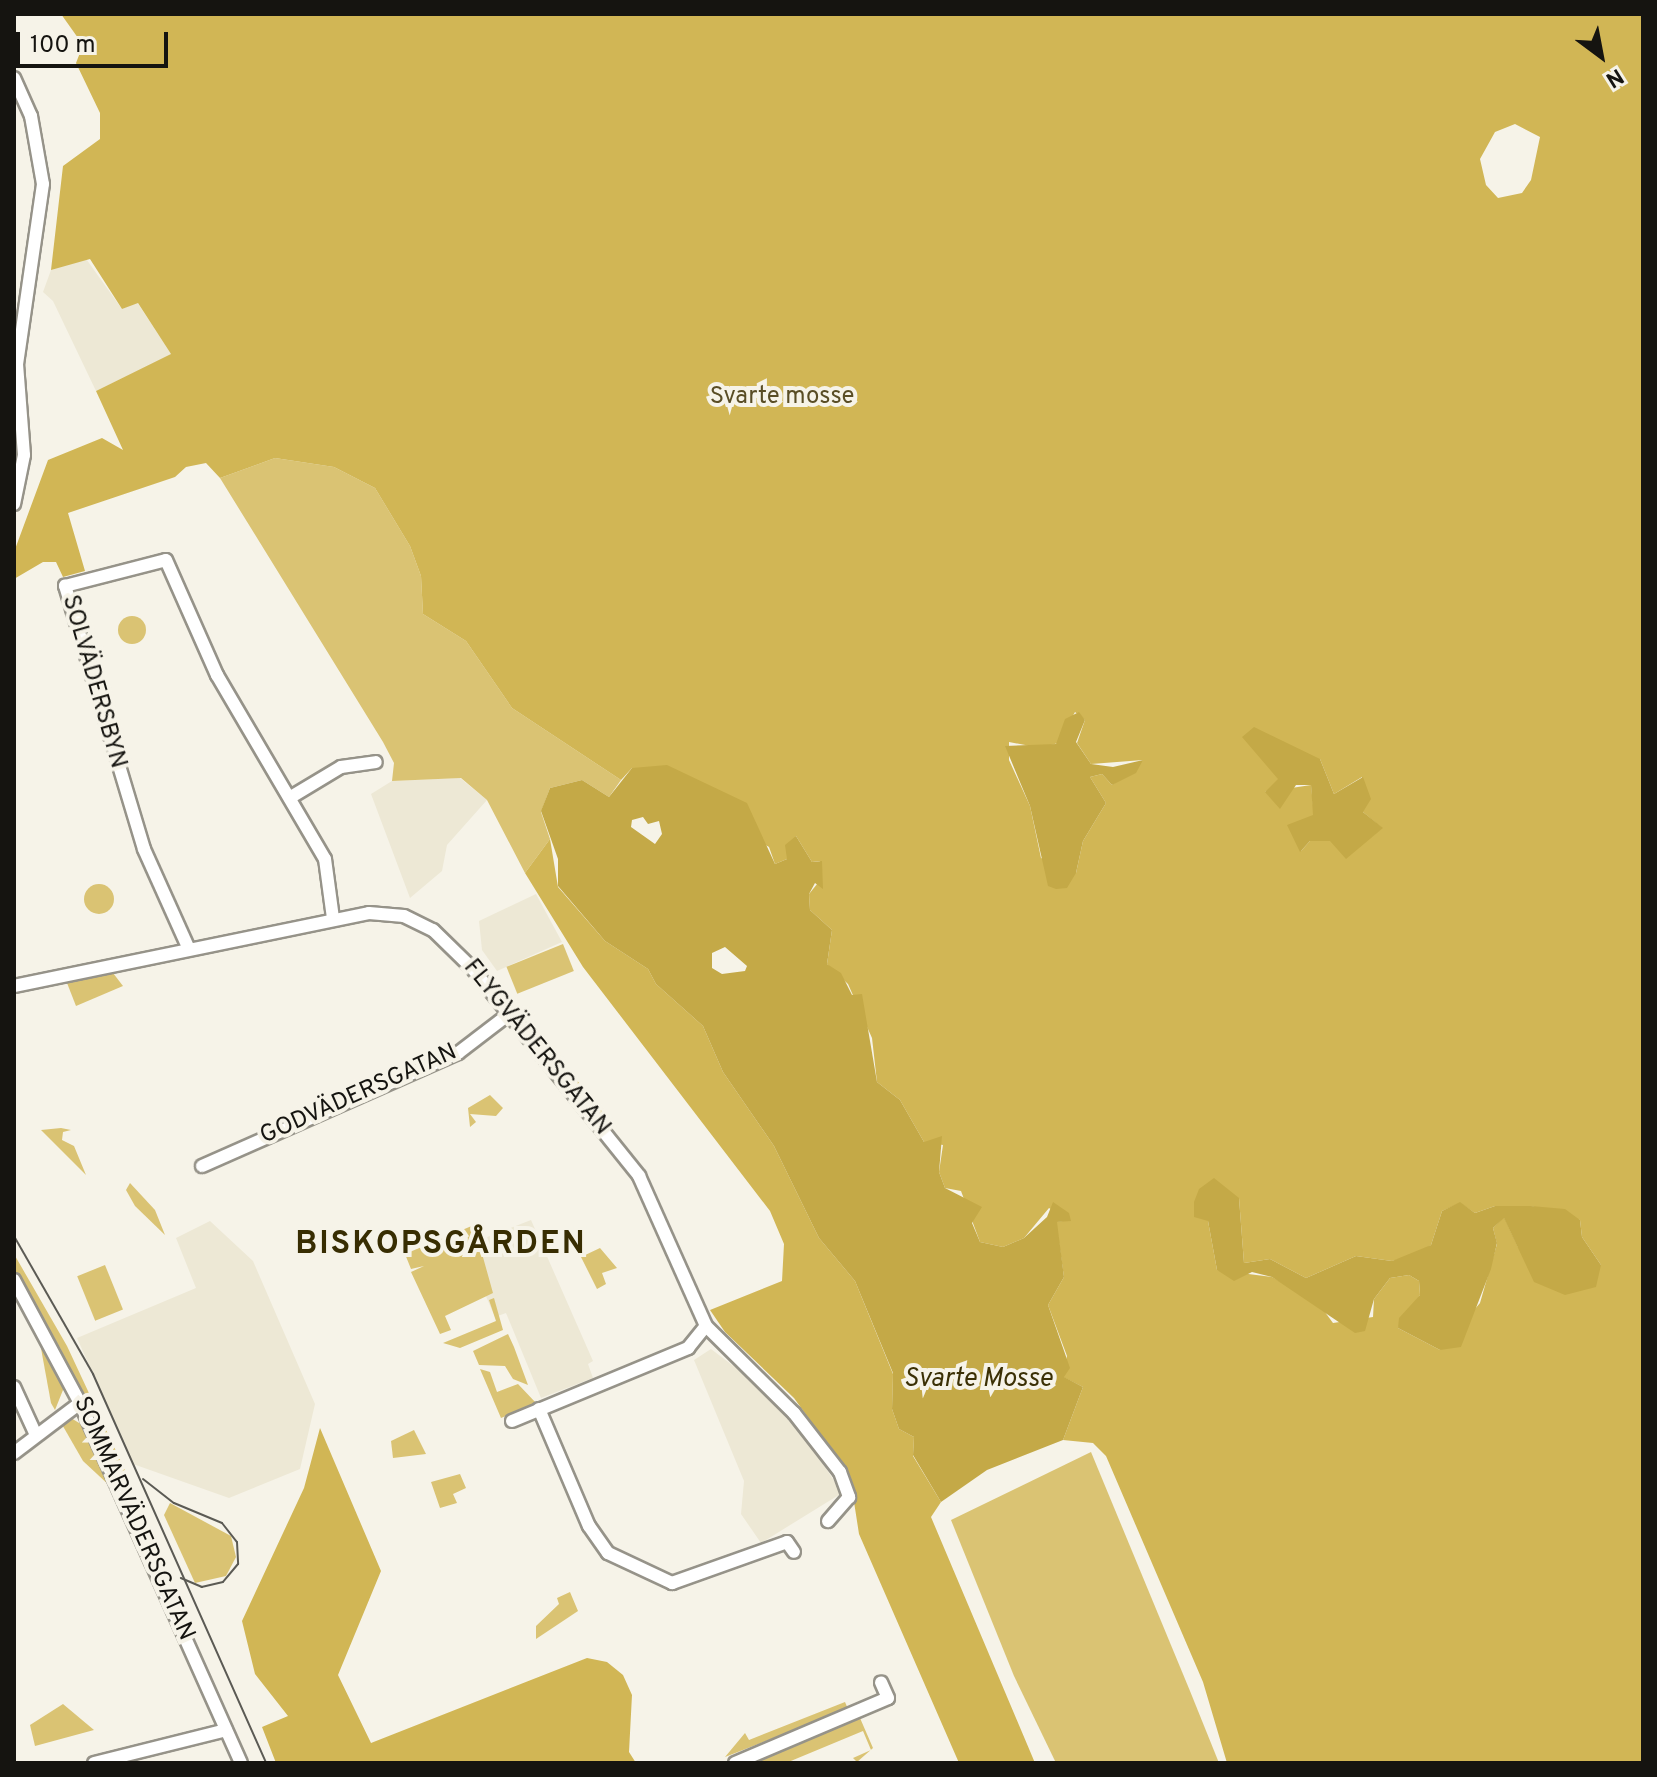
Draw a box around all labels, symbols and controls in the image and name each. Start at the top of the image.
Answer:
scale bar [20,16,172,66]
north arrow [1561,16,1641,96]
text: 100 m [30,31,96,61]
text: N [1600,61,1628,92]
park label: Svarte mosse [710,384,854,412]
street label: SOLVÄDERSBYN [54,592,132,772]
street label: FLYGVÄDERSGATAN [456,954,616,1142]
street label: GODVÄDERSGATAN [256,1039,462,1151]
district label: BISKOPSGÅRDEN [295,1226,587,1264]
water label: Svarte Mosse [904,1364,1052,1396]
street label: SOMMARVÄDERSGATAN [66,1392,200,1646]

